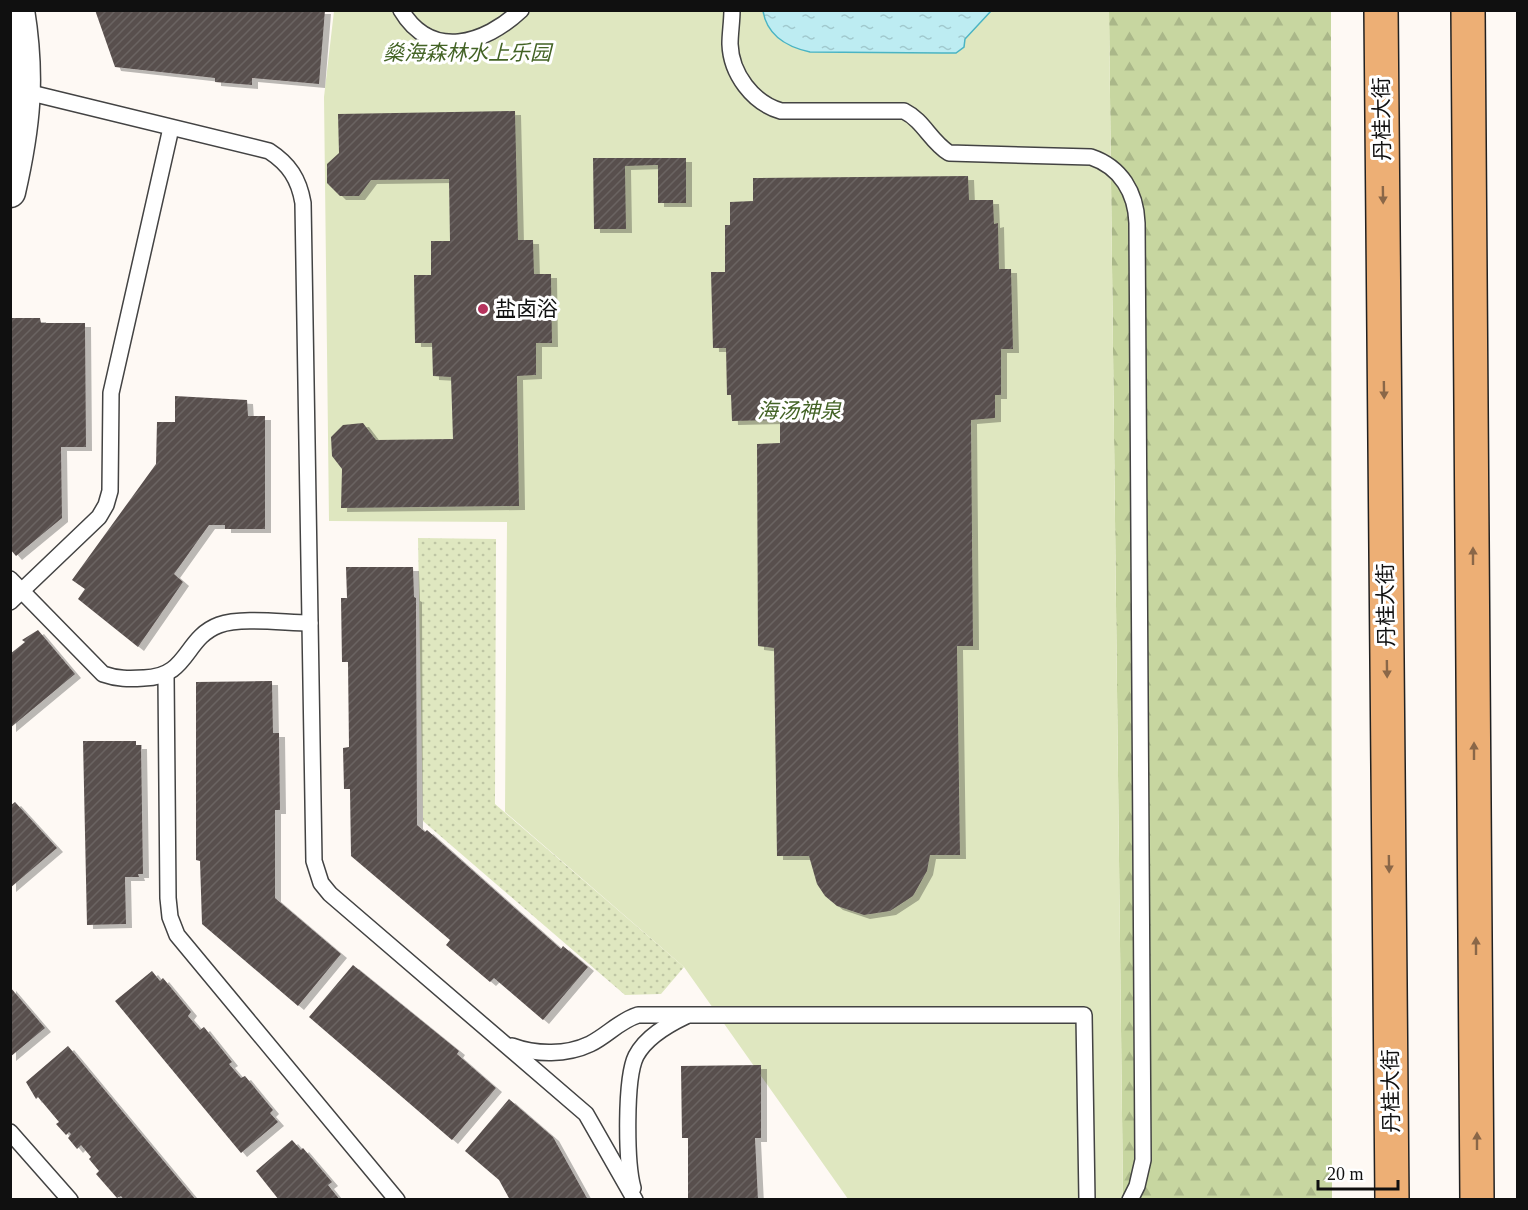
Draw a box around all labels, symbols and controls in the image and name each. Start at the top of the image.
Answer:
park label: 燊海森林水上乐园 [383,41,554,65]
street label: 丹桂大街 [1369,77,1395,161]
one-way arrow [1378,185,1387,204]
place label: 盐卤浴 [495,297,558,321]
marker: 盐卤浴 [476,302,490,316]
one-way arrow [1380,380,1389,399]
park label: 海汤神泉 [757,399,842,423]
one-way arrow [1468,547,1477,566]
street label: 丹桂大街 [1373,563,1399,647]
one-way arrow [1382,659,1392,678]
one-way arrow [1469,742,1479,761]
one-way arrow [1384,854,1394,873]
one-way arrow [1471,937,1480,956]
street label: 丹桂大街 [1378,1049,1404,1133]
one-way arrow [1472,1132,1482,1151]
scale bar [1318,1153,1398,1191]
text: 20 m [1327,1164,1364,1184]

